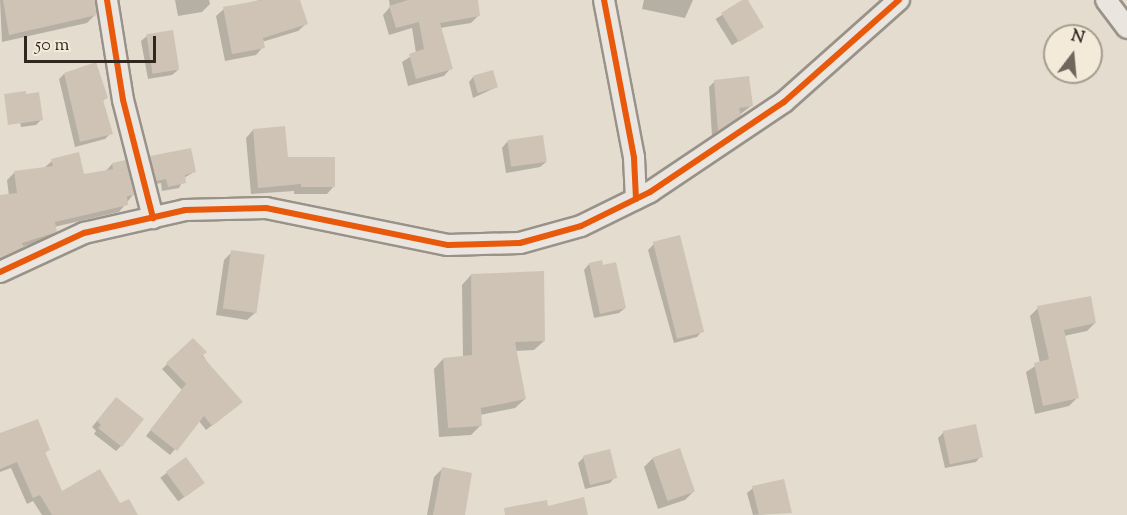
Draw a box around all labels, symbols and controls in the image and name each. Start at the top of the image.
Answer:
scale bar [27,24,159,62]
north arrow [1043,24,1103,84]
text: N [1068,25,1087,51]
text: 50 m [35,33,69,59]

